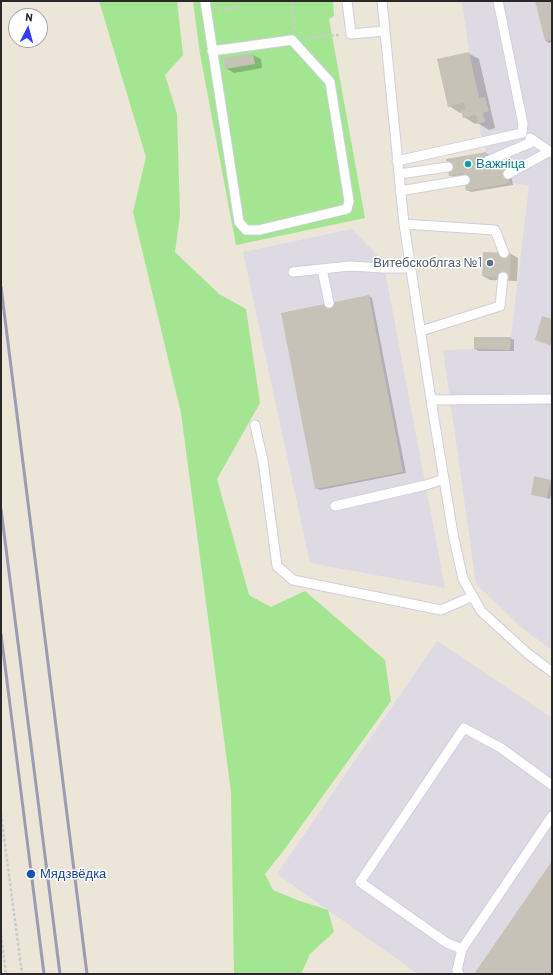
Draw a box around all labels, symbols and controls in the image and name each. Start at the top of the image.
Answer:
north arrow [8,8,48,48]
text: N [25,10,34,23]
place label: Важніца [476,156,525,172]
marker: Важніца [463,159,473,169]
place label: Витебскоблгаз №1 [373,255,482,271]
marker: Витебскоблгаз №1 [485,258,495,268]
place label: Мядзвёдка [40,866,106,882]
marker: Мядзвёдка [25,868,37,880]

